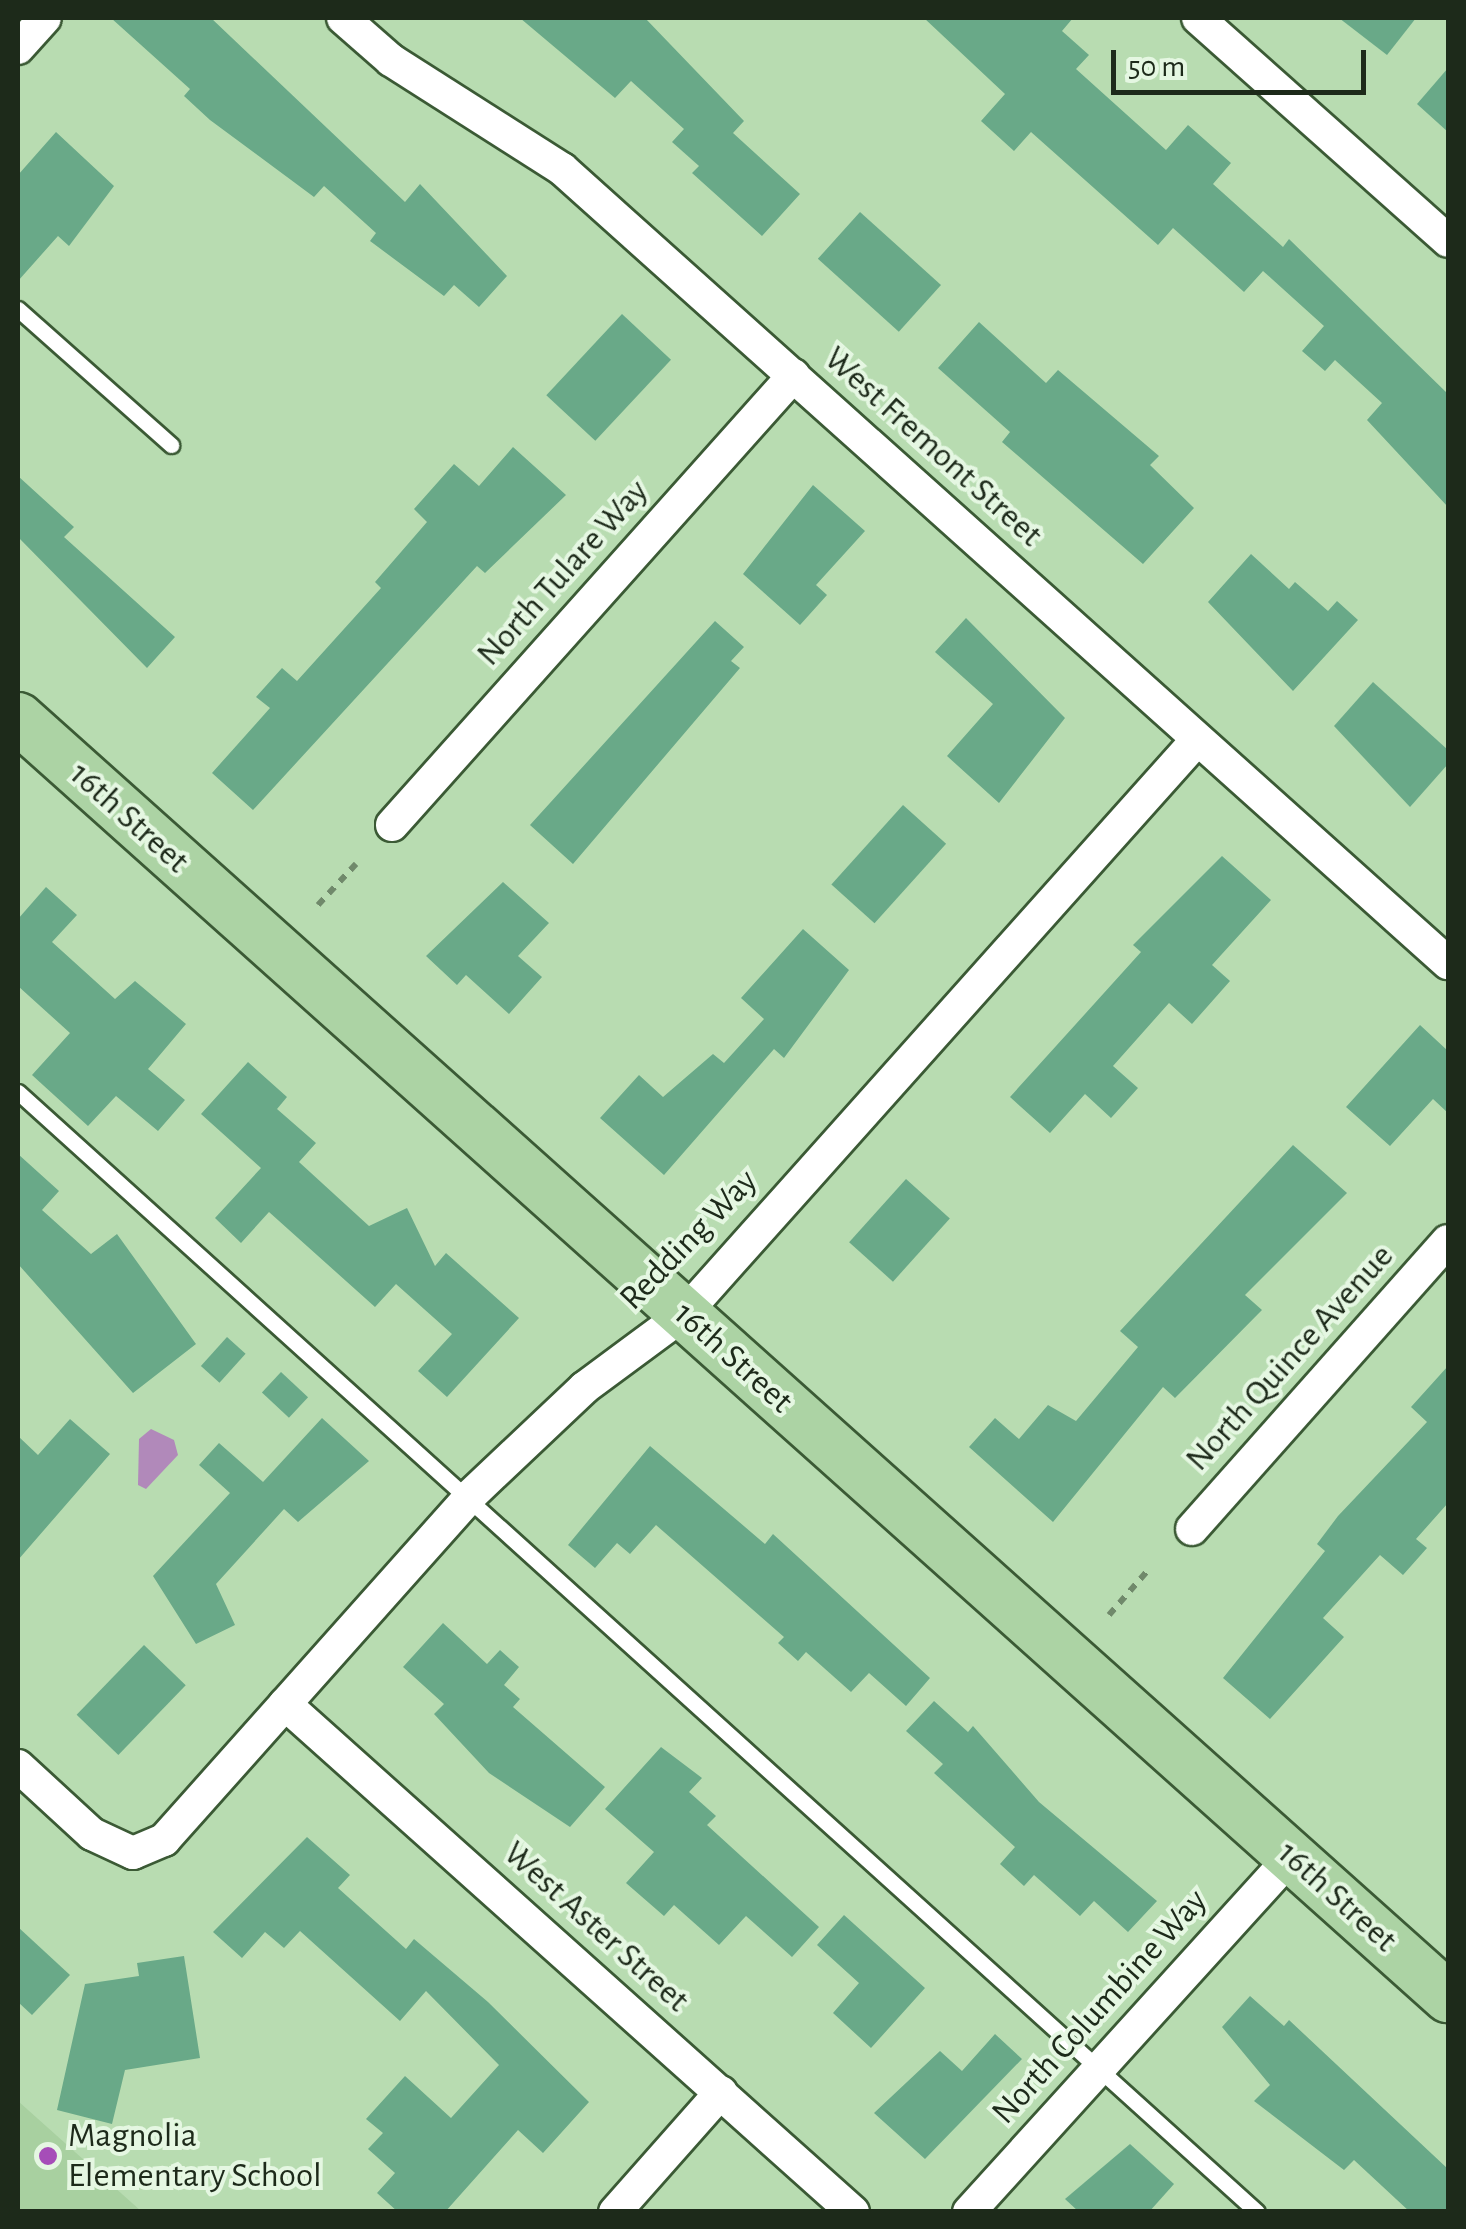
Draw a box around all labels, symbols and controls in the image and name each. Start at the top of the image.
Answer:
scale bar [1116,30,1371,92]
text: 50 m [1128,52,1185,82]
street label: West Fremont Street [815,338,1051,556]
street label: North Tulare Way [468,471,658,675]
street label: 16th Street [61,754,197,882]
street label: Redding Way [611,1161,767,1319]
street label: North Quince Avenue [1177,1236,1403,1480]
street label: 16th Street [665,1294,801,1422]
street label: West Aster Street [495,1833,697,2021]
street label: 16th Street [1269,1833,1405,1961]
street label: North Columbine Way [983,1881,1217,2133]
place label: Magnolia Elementary School [68,2115,322,2197]
marker: Magnolia Elementary School [37,2145,59,2167]

